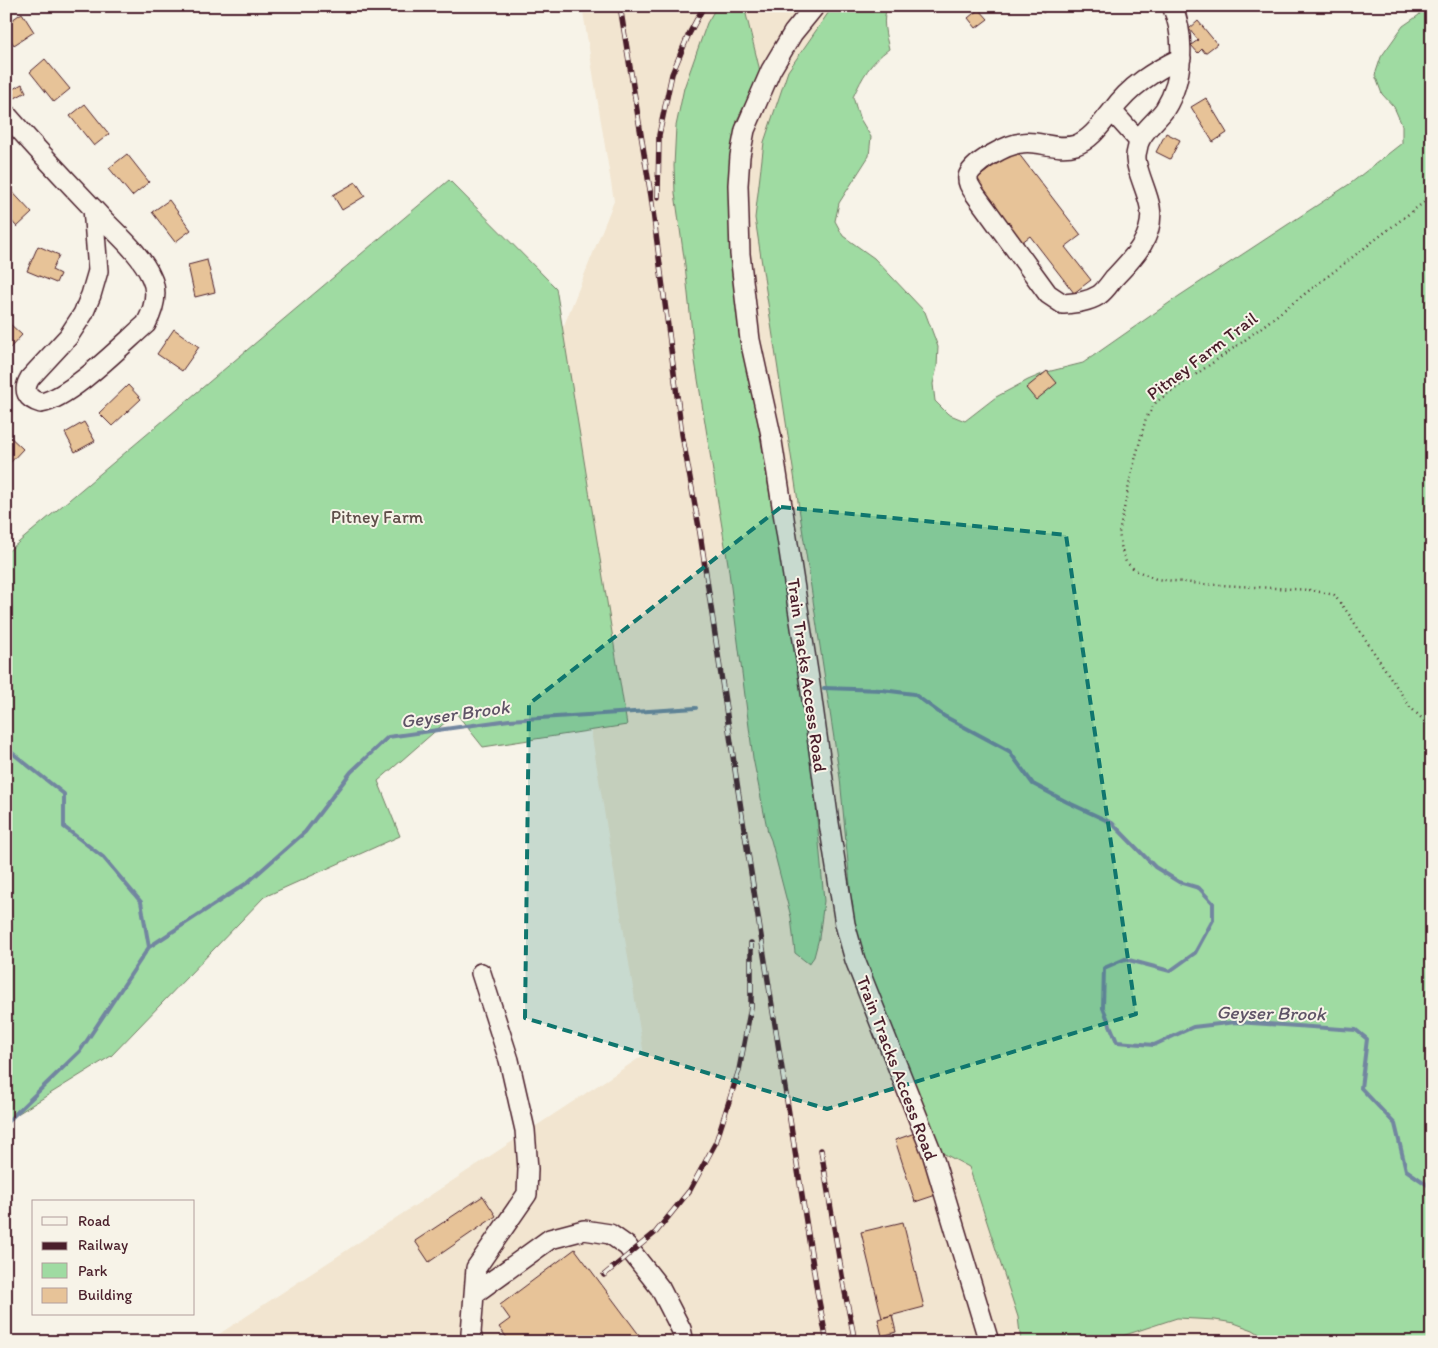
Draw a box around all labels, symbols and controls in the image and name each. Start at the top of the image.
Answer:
street label: Pitney Farm Trail [1142,307,1262,405]
park label: Pitney Farm [331,506,424,528]
street label: Train Tracks Access Road [782,577,832,774]
water label: Geyser Brook [399,695,512,733]
street label: Train Tracks Access Road [852,973,942,1164]
water label: Geyser Brook [1216,1001,1327,1025]
legend [32,1200,195,1316]
text: Road [78,1212,111,1230]
text: Railway [78,1236,128,1254]
text: Park [78,1262,108,1280]
text: Building [78,1286,132,1304]

